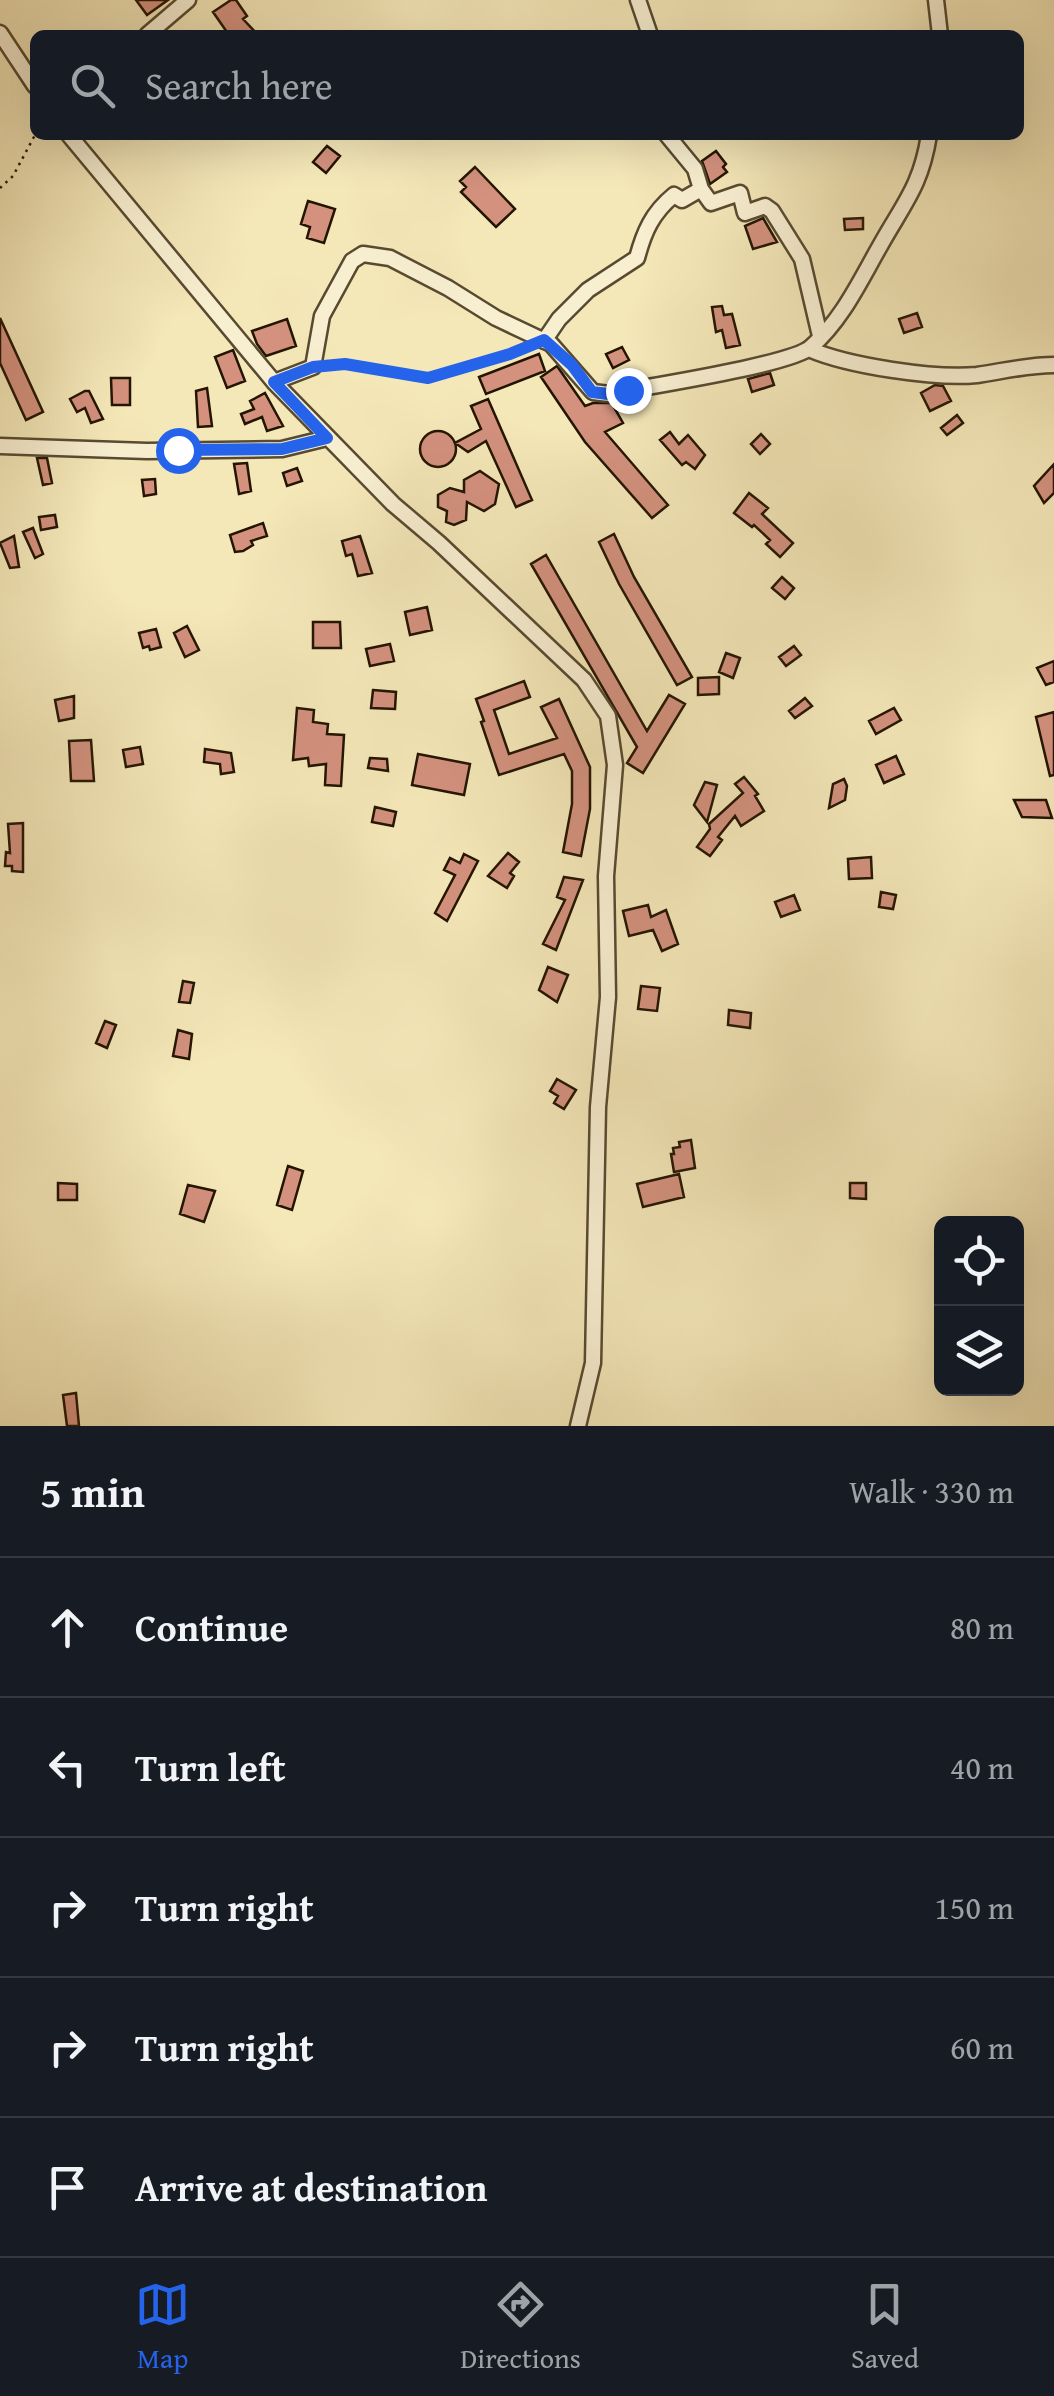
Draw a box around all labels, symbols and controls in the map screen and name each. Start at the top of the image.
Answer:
search box [30,30,1024,140]
text: Search here [145,57,333,113]
icon: search [65,58,120,113]
route end [606,368,652,414]
route start [156,428,202,474]
map controls [934,1216,1024,1396]
button: locate [934,1216,1024,1306]
button: layers [934,1306,1024,1396]
text: 5 min [40,1461,145,1522]
text: Walk · 330 m [849,1468,1014,1515]
text: Continue [135,1599,288,1655]
icon: ahead [40,1600,95,1655]
text: 80 m [950,1604,1014,1651]
text: Turn left [135,1739,286,1795]
icon: left [40,1740,95,1795]
text: 40 m [950,1744,1014,1791]
text: Turn right [135,1879,314,1935]
icon: right [40,1880,95,1935]
text: 150 m [935,1884,1014,1931]
text: Turn right [135,2019,314,2075]
icon: right [40,2020,95,2075]
text: 60 m [950,2024,1014,2071]
text: Arrive at destination [135,2159,488,2215]
icon: arrive [40,2160,95,2215]
tab: Map [135,2277,190,2378]
tab: Directions [460,2277,581,2378]
tab: Saved [851,2277,919,2378]

